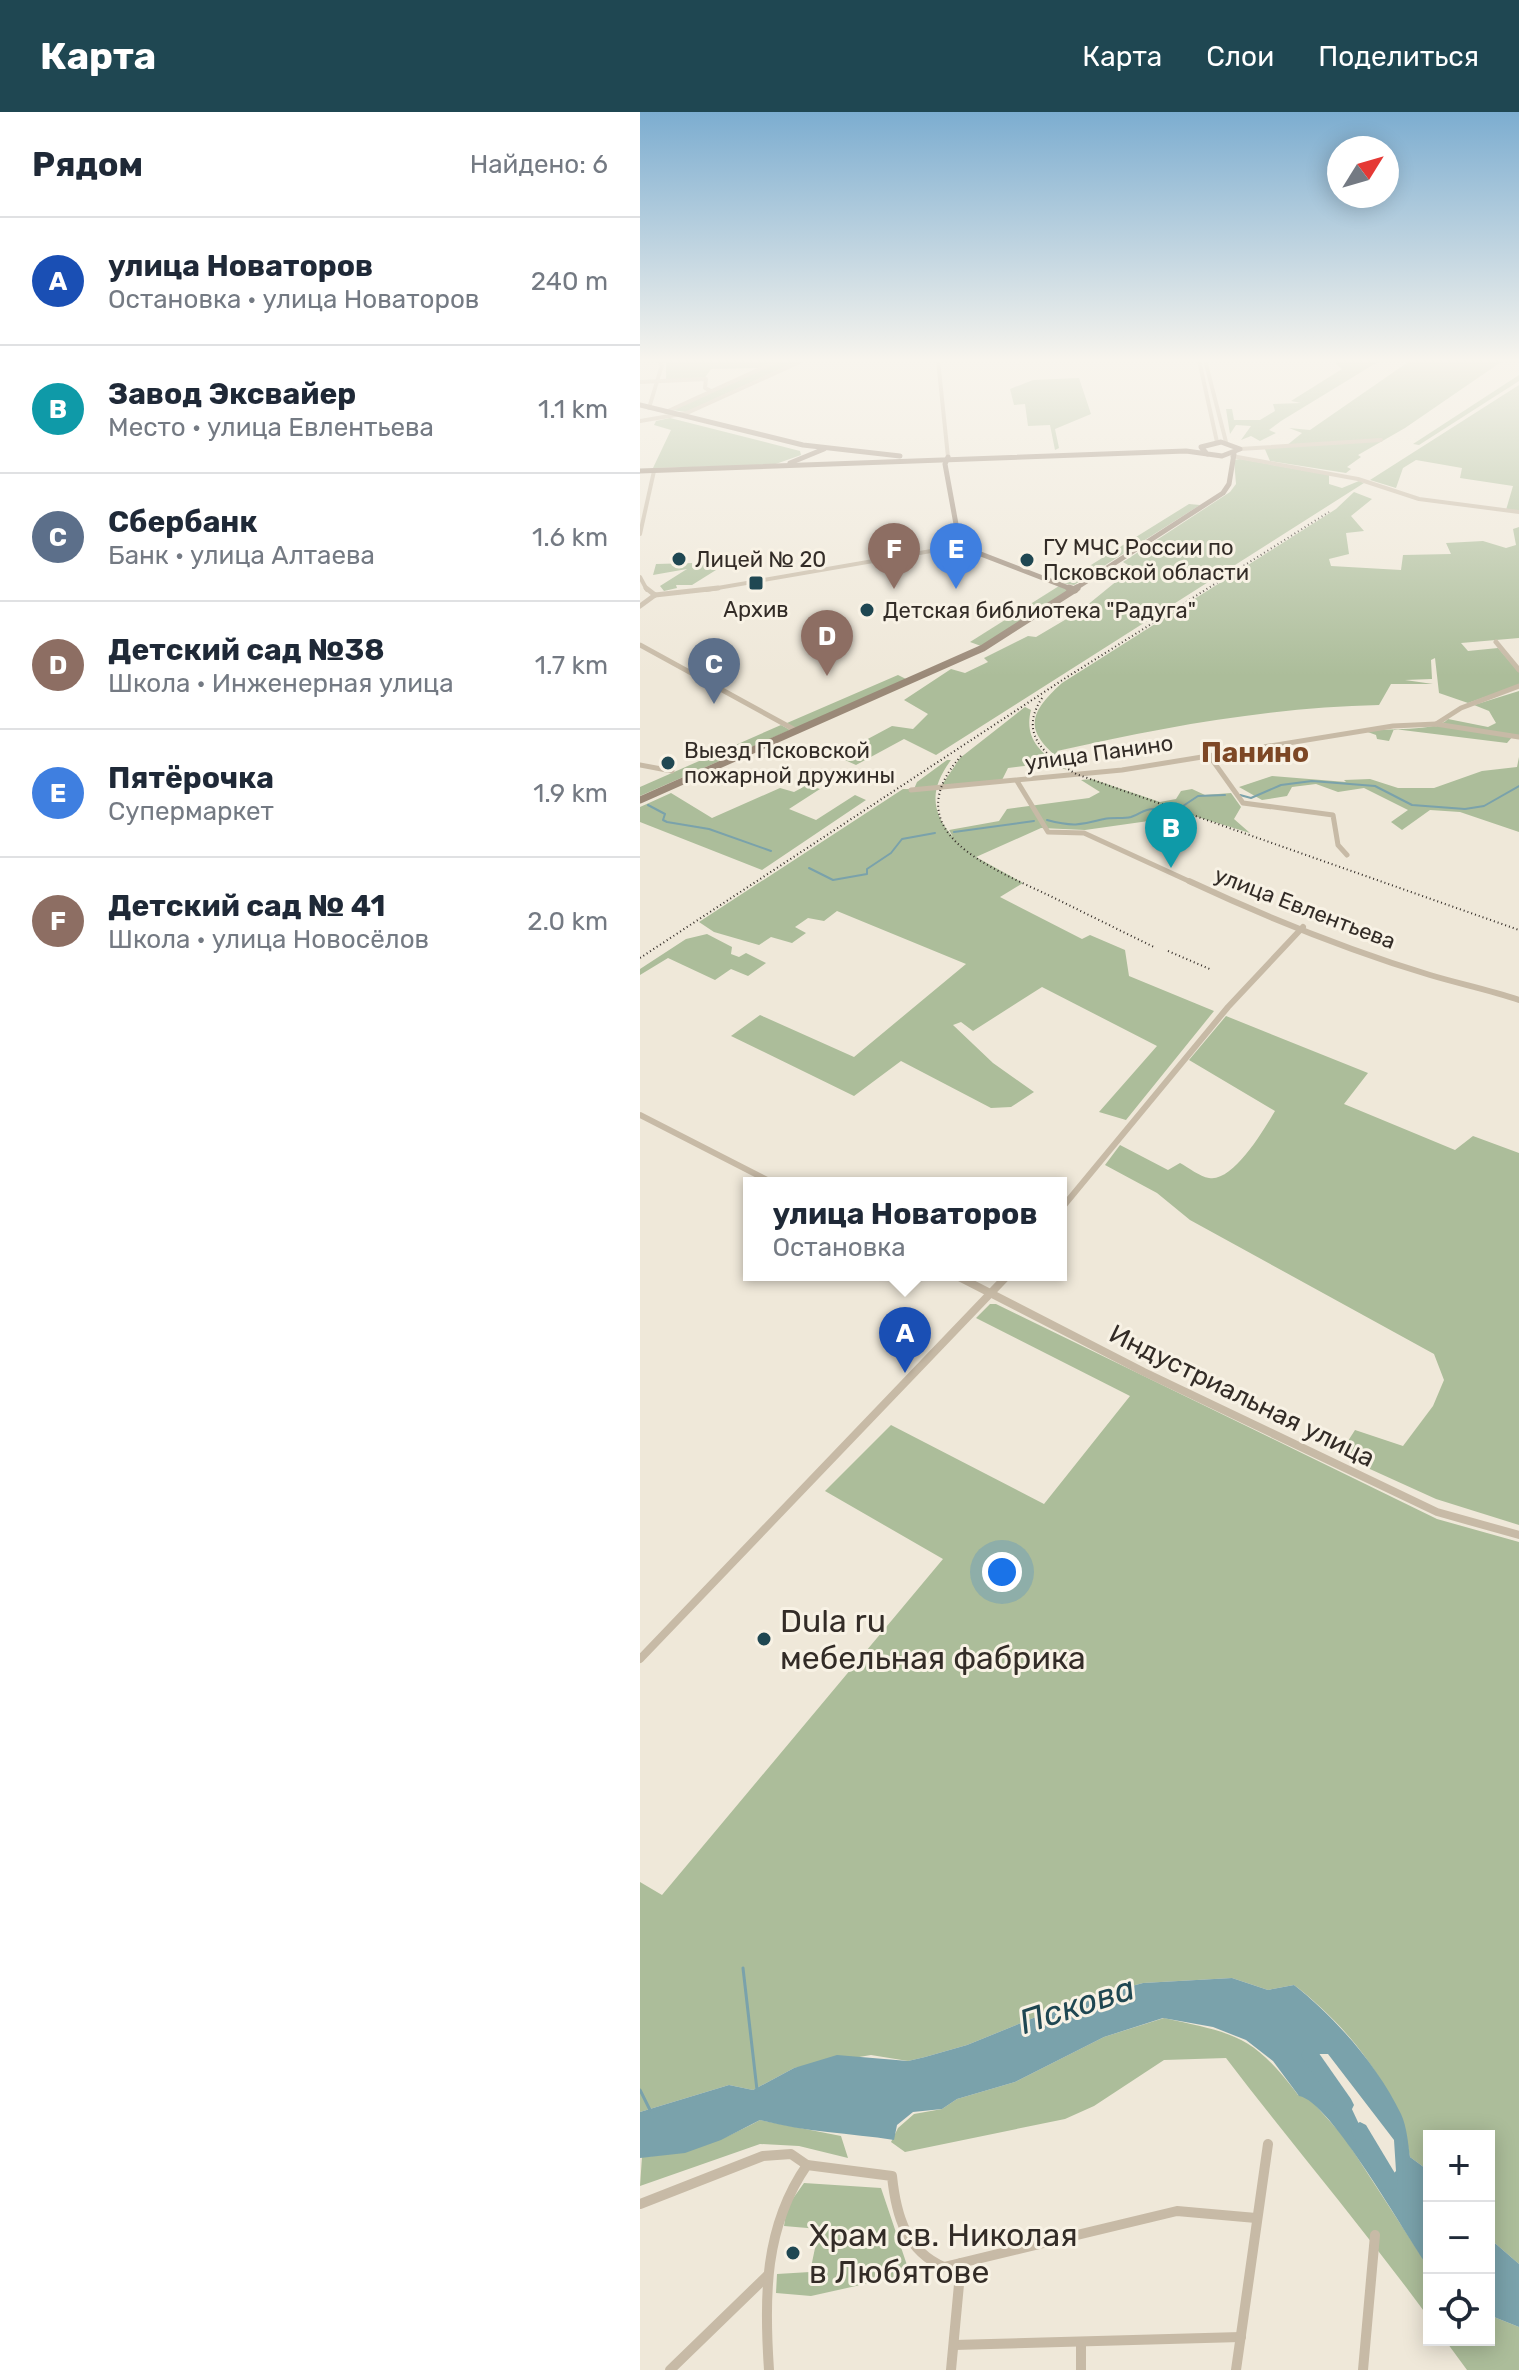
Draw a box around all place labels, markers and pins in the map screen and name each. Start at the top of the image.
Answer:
pin: F [868,523,920,589]
pin: E [930,523,982,589]
place label: ГУ МЧС России по Псковской области [1043,534,1249,586]
place label: Лицей № 20 [695,546,826,573]
marker: Лицей № 20 [670,550,688,568]
marker: ГУ МЧС России по Псковской области [1018,551,1036,569]
marker: Архив [747,574,765,592]
place label: Архив [723,596,789,623]
place label: Детская библиотека "Радуга" [883,597,1196,624]
marker: Детская библиотека "Радуга" [858,601,876,619]
pin: D [801,610,853,676]
pin: C [688,638,740,704]
place label: Выезд Псковской пожарной дружины [684,737,895,789]
marker: Выезд Псковской пожарной дружины [659,754,677,772]
pin: B [1145,802,1197,868]
pin: A [879,1307,931,1373]
place label: Dula ru мебельная фабрика [780,1602,1086,1677]
marker: Dula ru мебельная фабрика [755,1630,773,1648]
place label: Храм св. Николая в Любятове [809,2216,1078,2291]
marker: Храм св. Николая в Любятове [784,2244,802,2262]

